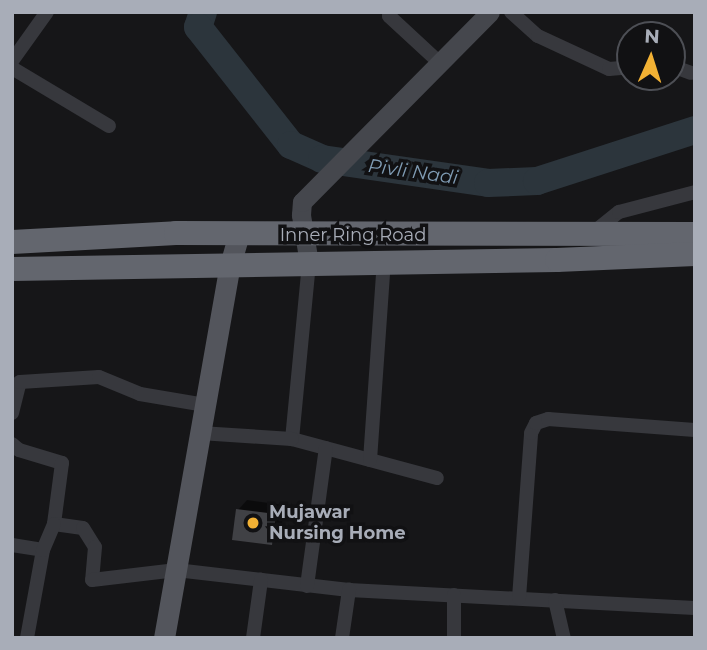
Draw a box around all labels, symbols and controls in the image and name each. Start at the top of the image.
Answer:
north arrow [616,21,686,91]
text: N [644,25,660,48]
water label: Pivli Nadi [367,154,459,190]
street label: Inner Ring Road [280,224,426,246]
place label: Mujawar Nursing Home [269,502,405,544]
marker: Mujawar Nursing Home [243,513,263,533]

